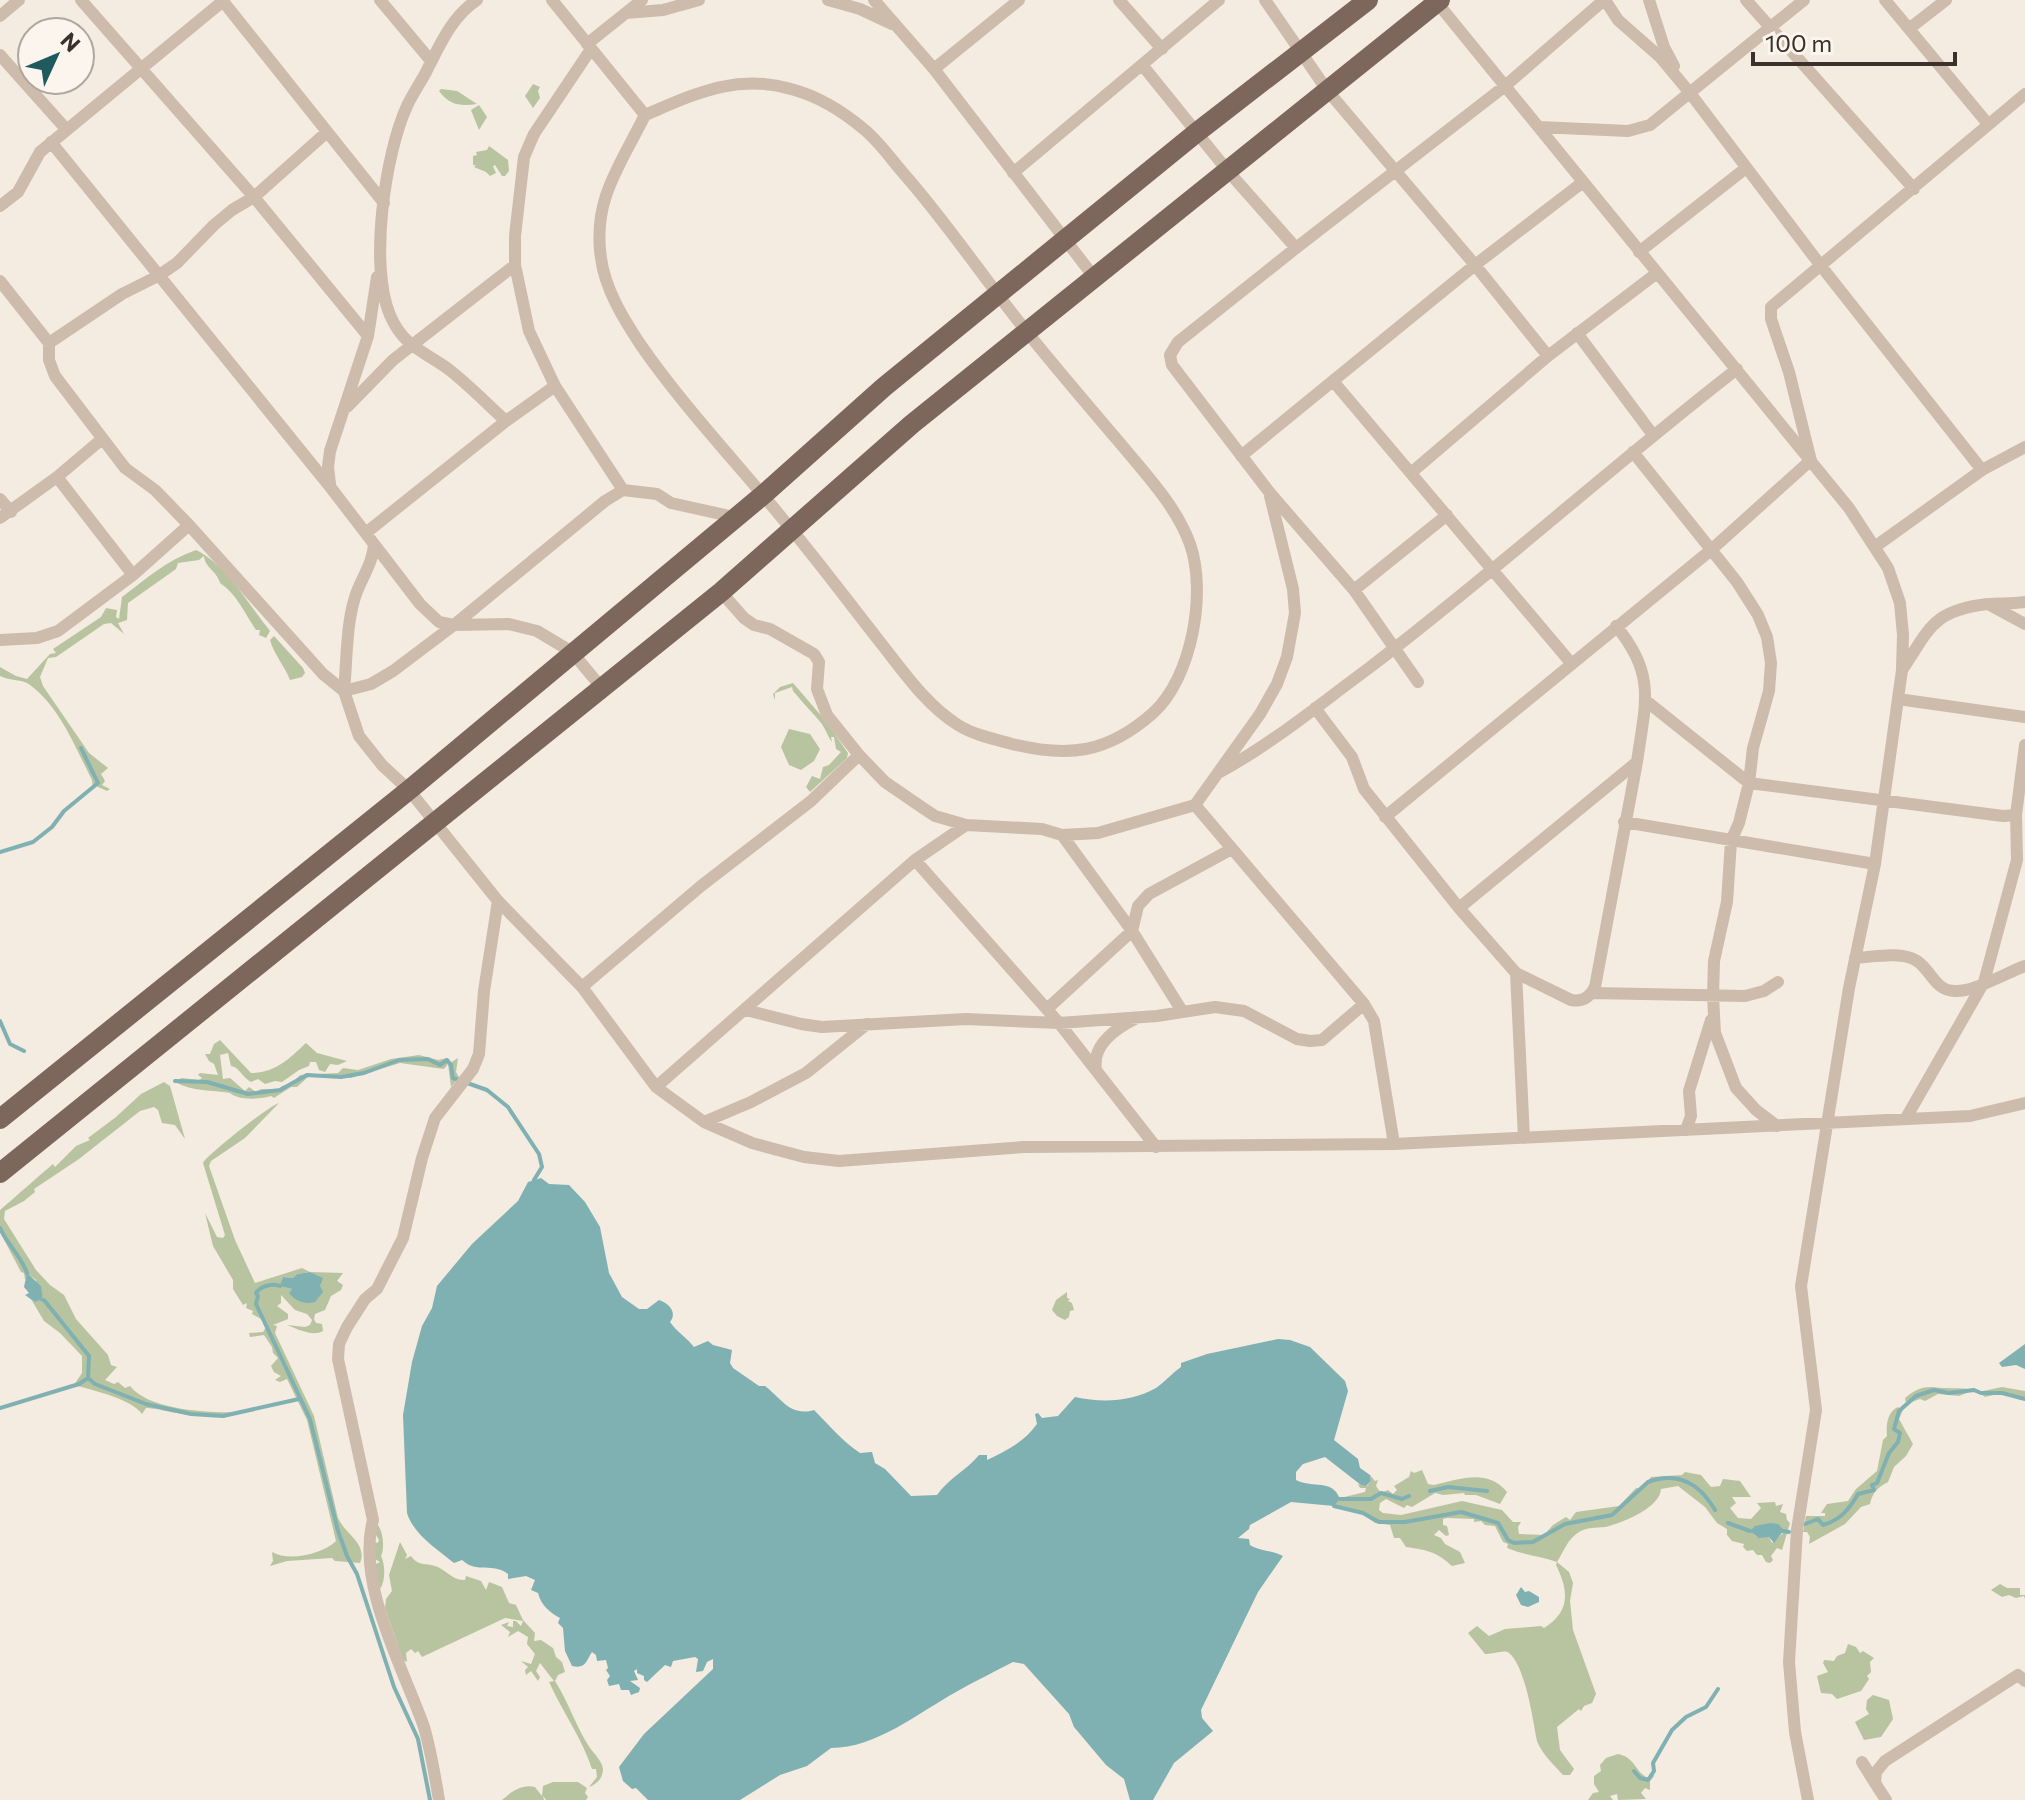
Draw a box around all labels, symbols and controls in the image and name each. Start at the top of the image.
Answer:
north arrow [16,16,96,96]
scale bar [1753,16,1955,66]
text: N [55,26,86,57]
text: 100 m [1765,28,1832,57]

